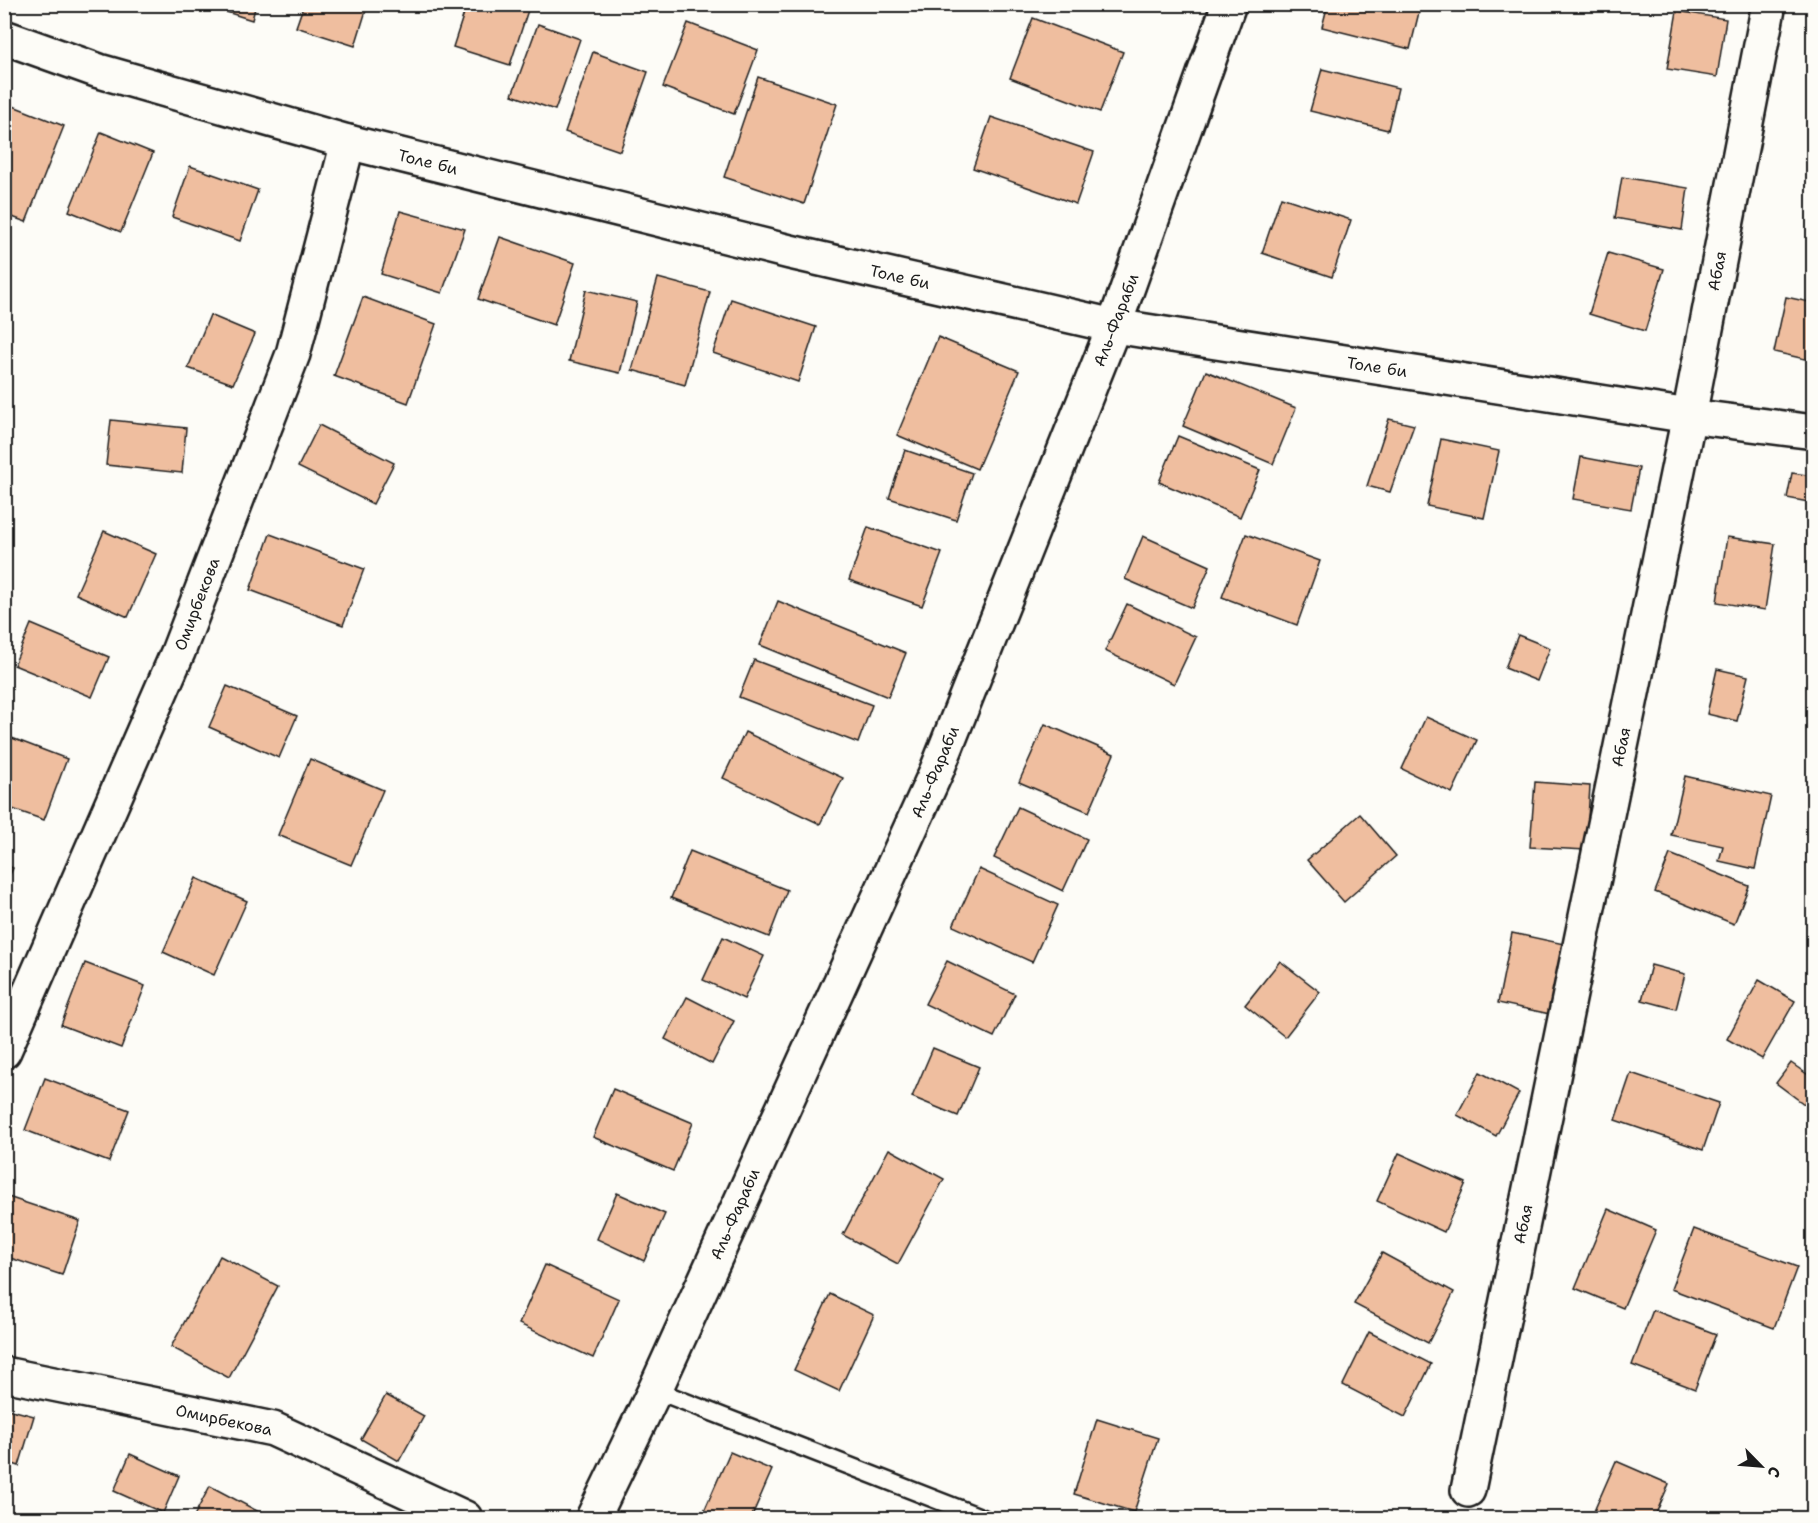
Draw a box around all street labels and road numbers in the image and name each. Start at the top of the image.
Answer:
street label: Толе би [396,144,460,180]
street label: Абая [1703,249,1731,293]
street label: Толе би [868,260,932,294]
street label: Аль-Фараби [1089,270,1143,370]
street label: Толе би [1345,352,1409,382]
street label: Омирбекова [170,554,224,654]
street label: Аль-Фараби [906,723,964,821]
street label: Абая [1607,725,1635,769]
street label: Аль-Фараби [705,1165,765,1263]
street label: Абая [1509,1202,1537,1246]
street label: Омирбекова [174,1400,274,1440]

